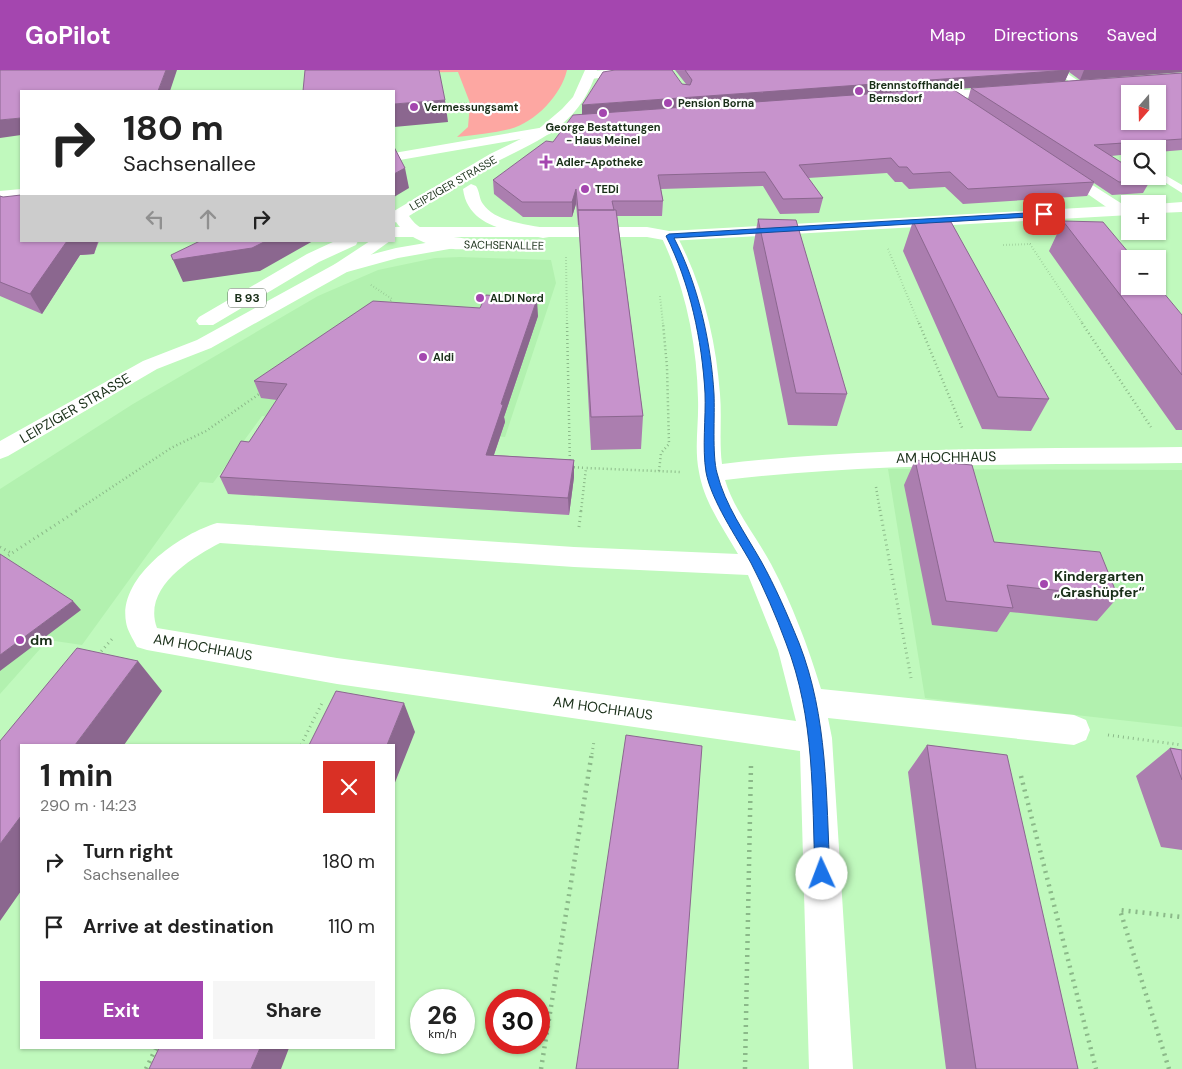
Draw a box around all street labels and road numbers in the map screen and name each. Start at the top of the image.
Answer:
street label: LEIPZIGER STRASSE [407,152,499,214]
street label: SACHSENALLEE [464,237,544,253]
road number: B 93 [228,288,266,308]
street label: LEIPZIGER STRASSE [16,369,134,447]
street label: AM HOCHHAUS [896,447,996,467]
street label: AM HOCHHAUS [152,629,254,665]
street label: AM HOCHHAUS [552,692,654,724]

